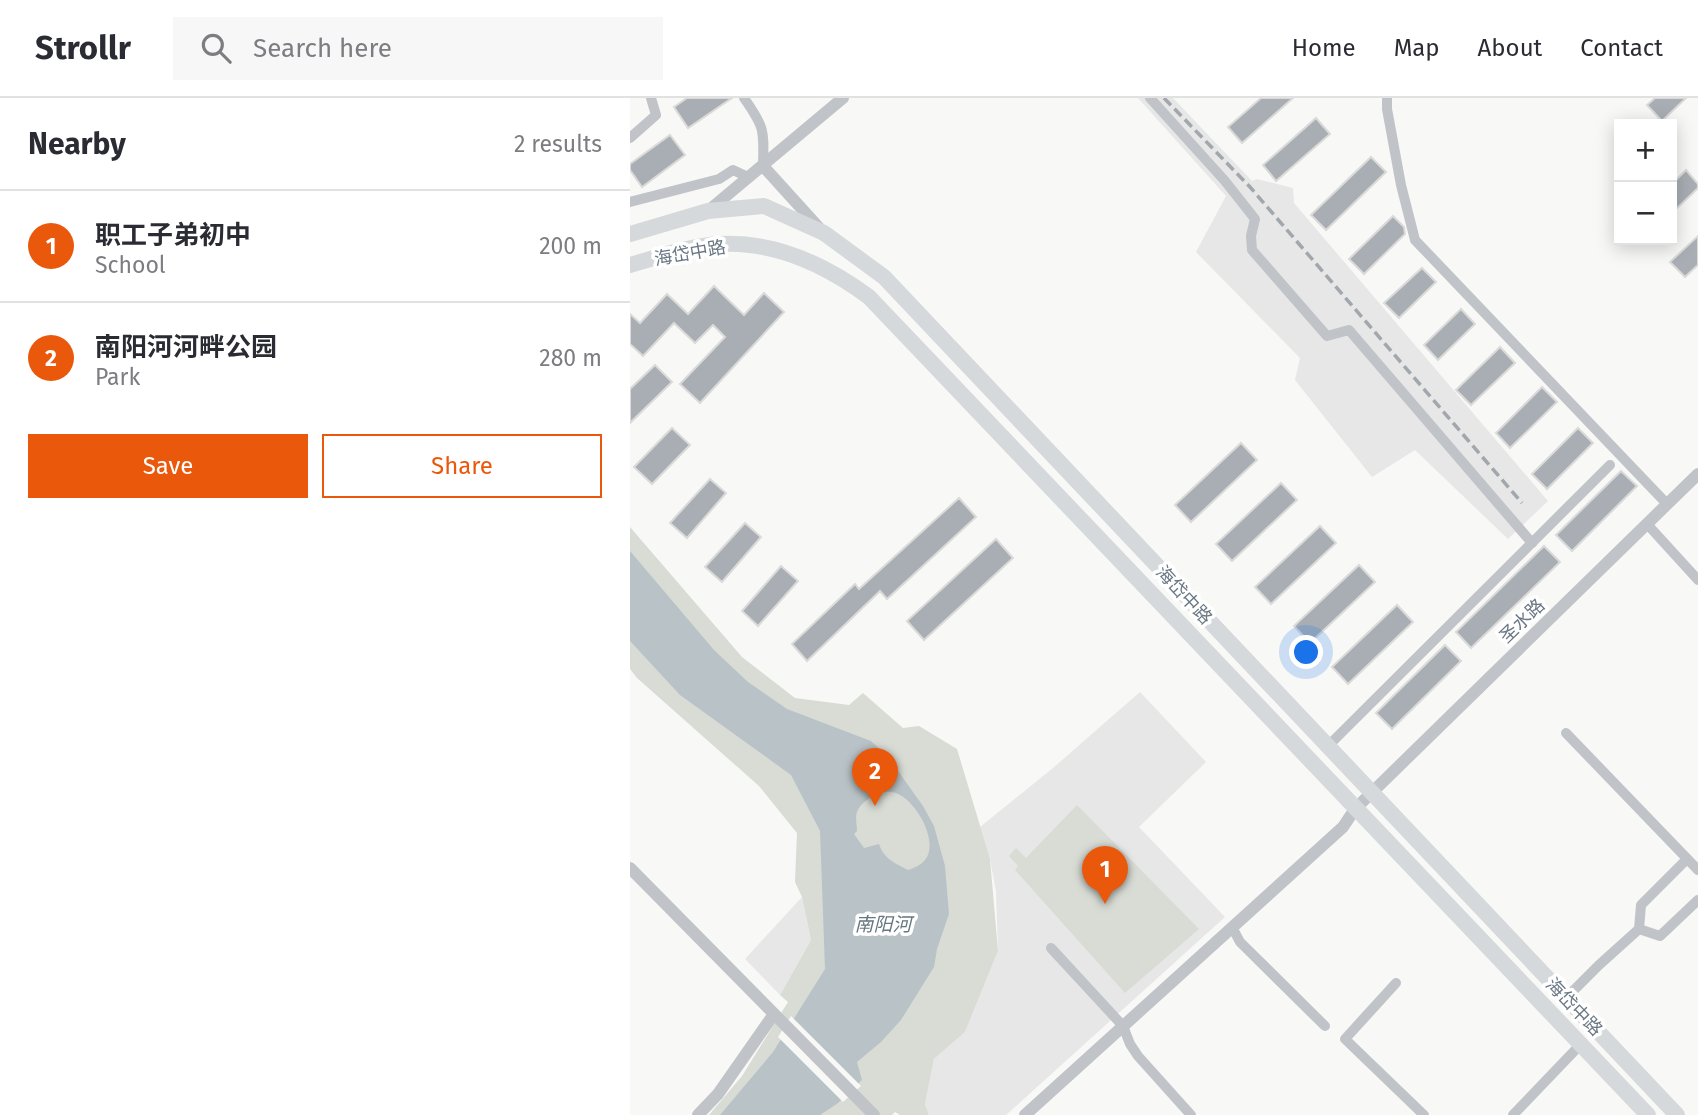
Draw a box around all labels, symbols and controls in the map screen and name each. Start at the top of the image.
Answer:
search box [173,17,663,80]
text: Strollr [35,28,131,68]
icon: search [197,29,235,67]
text: Search here [253,33,392,64]
text: Home [1292,34,1356,62]
text: Map [1394,34,1440,62]
text: About [1478,34,1542,62]
text: Contact [1580,34,1663,62]
map controls [1614,119,1677,245]
button: + [1614,119,1677,182]
text: Nearby [28,126,126,162]
text: 2 results [514,130,602,158]
button: − [1614,182,1677,245]
text: 职工子弟初中 [95,220,251,251]
text: 1 [46,232,56,260]
text: 200 m [539,232,602,260]
street label: 海岱中路 [653,236,727,270]
text: School [95,251,166,279]
text: 南阳河河畔公园 [95,332,277,363]
text: 2 [45,344,57,372]
text: 280 m [539,344,602,372]
text: Park [95,363,140,391]
button: Save [28,434,308,498]
button: Share [322,434,602,498]
street label: 海岱中路 [1151,561,1217,629]
street label: 圣水路 [1495,594,1549,648]
your location [1289,635,1323,669]
pin: 2 [852,748,898,806]
pin: 1 [1082,846,1128,904]
water label: 南阳河 [854,913,915,936]
street label: 海岱中路 [1541,973,1607,1041]

